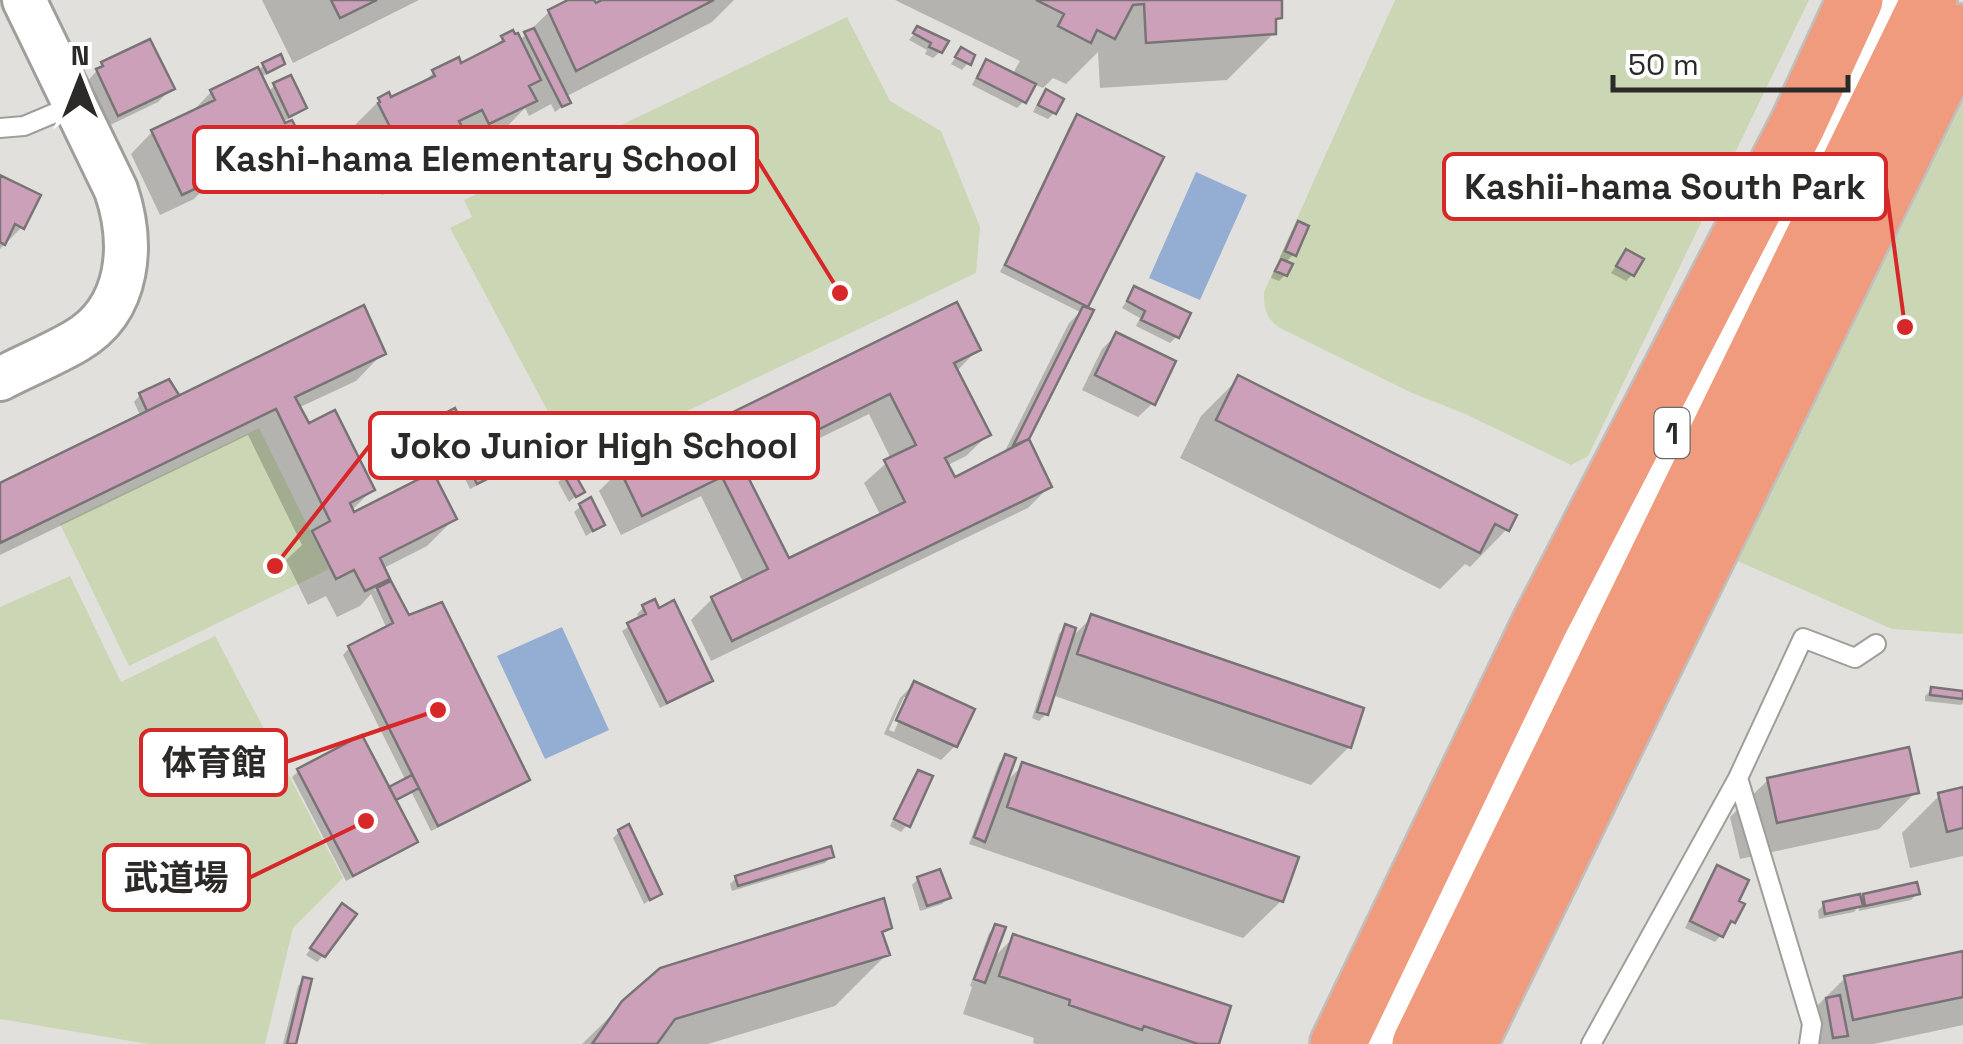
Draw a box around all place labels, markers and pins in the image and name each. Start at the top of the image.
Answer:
callout: Kashi-hama Elementary School [194,127,757,192]
callout: Kashii-hama South Park [1444,154,1886,219]
callout: Joko Junior High School [370,413,818,478]
callout: 体育館 [141,730,286,795]
callout: 武道場 [104,845,249,910]

